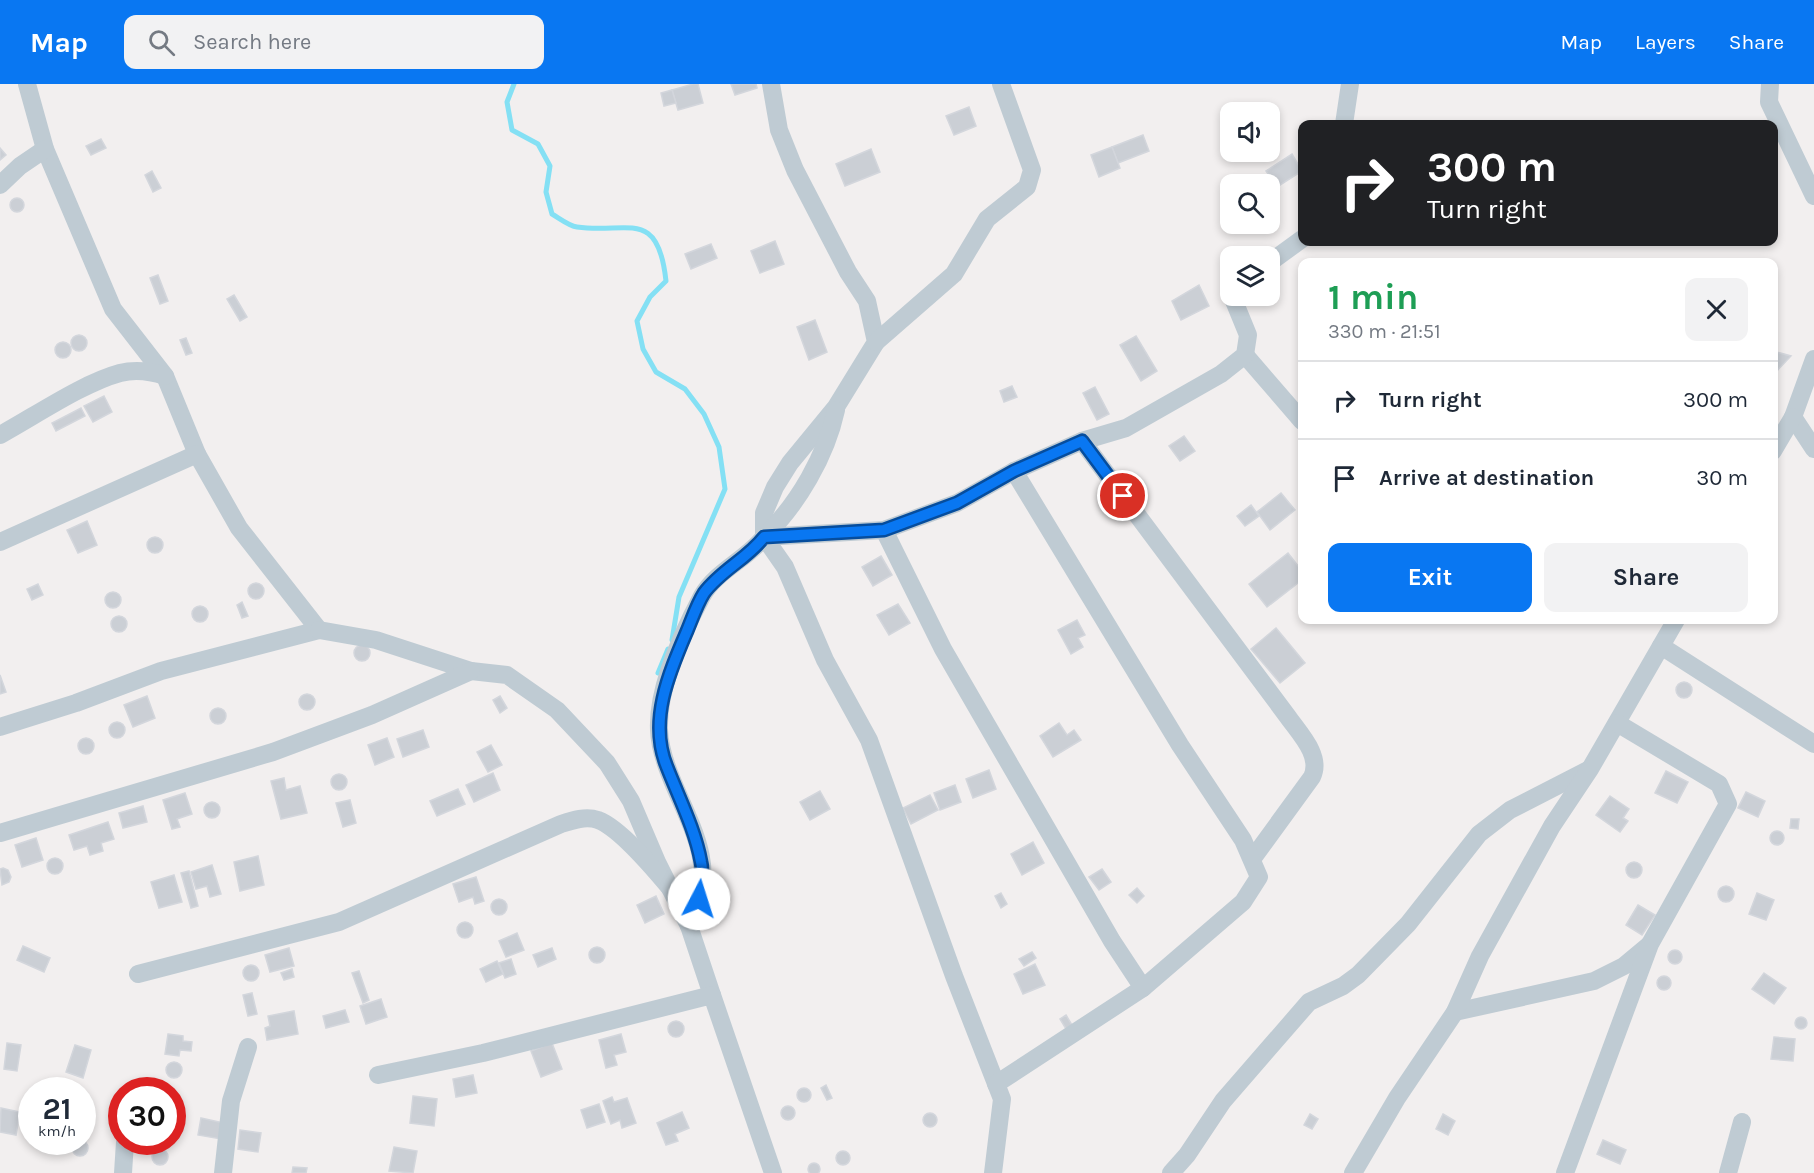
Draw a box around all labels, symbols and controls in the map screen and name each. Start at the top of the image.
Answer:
search box [124,15,544,69]
text: Map [30,26,88,59]
icon: search [145,26,178,59]
text: Search here [193,29,311,55]
text: Map [1560,30,1602,54]
text: Layers [1635,30,1696,54]
text: Share [1729,30,1784,54]
map controls [1220,102,1280,306]
button: sound [1220,102,1280,162]
text: 300 m [1427,142,1557,192]
icon: right [1328,144,1406,222]
button: search [1220,174,1280,234]
text: Turn right [1427,193,1547,225]
button: layers [1220,246,1280,306]
text: 1 min [1328,276,1418,318]
button: close [1685,278,1748,341]
text: 330 m · 21:51 [1328,320,1441,343]
icon: right [1328,384,1361,417]
text: Turn right [1379,387,1482,413]
text: 300 m [1683,387,1748,413]
icon: arrive [1328,462,1361,495]
text: Arrive at destination [1379,465,1594,491]
text: 30 m [1696,465,1748,491]
pin [1097,470,1148,521]
icon: arrive [1106,479,1139,512]
button: Exit [1328,543,1532,612]
button: Share [1544,543,1748,612]
position arrow [667,867,731,931]
speed limit sign: 30 [108,1077,186,1155]
text: 21 [43,1091,71,1127]
text: km/h [38,1122,76,1140]

